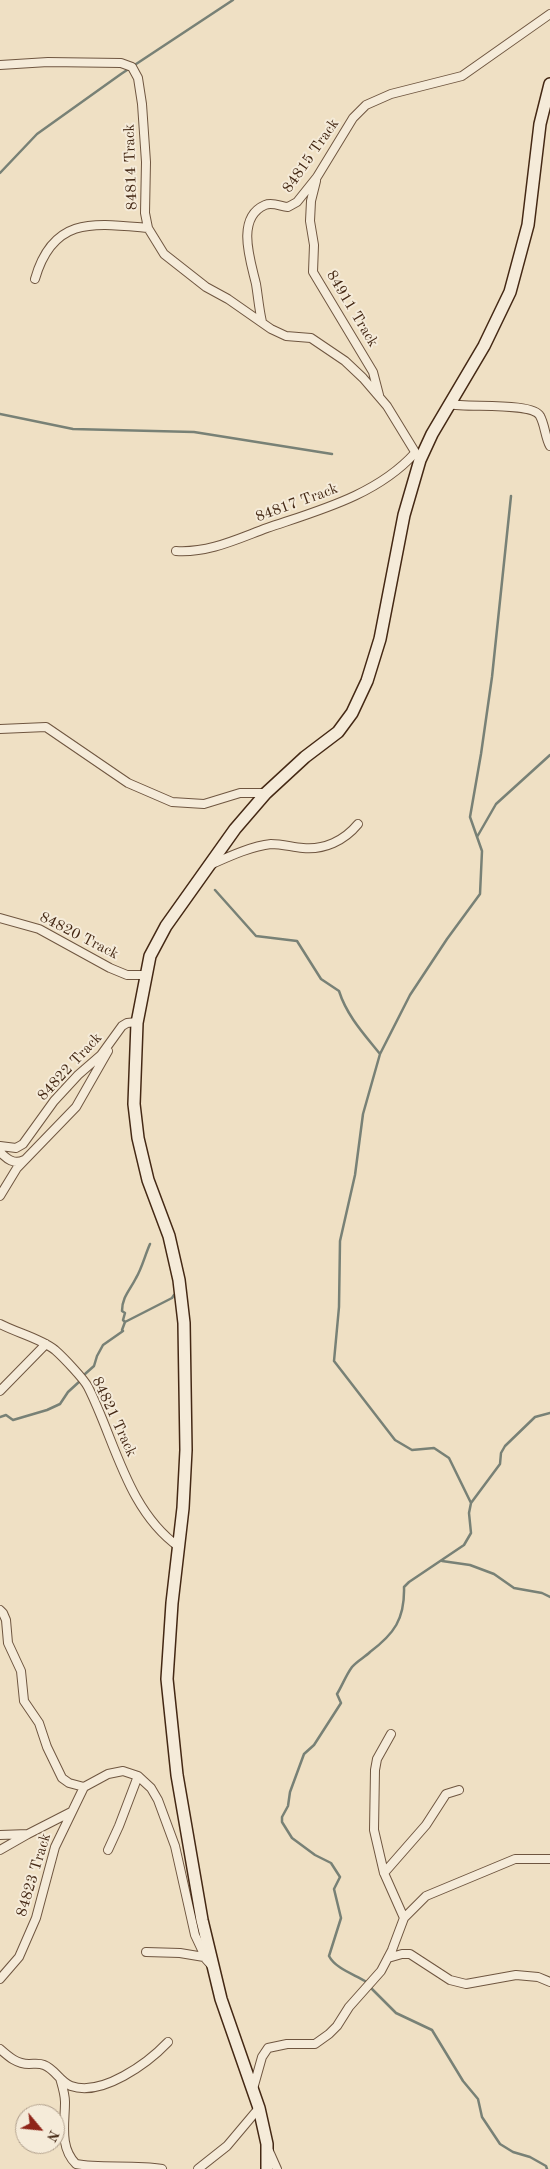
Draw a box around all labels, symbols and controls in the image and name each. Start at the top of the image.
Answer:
street label: 84815 Track [279,115,343,197]
street label: 84814 Track [120,124,142,210]
street label: 84911 Track [322,267,382,351]
street label: 84817 Track [253,480,341,526]
street label: 84820 Track [36,908,122,964]
street label: 84822 Track [34,1029,106,1105]
street label: 84821 Track [88,1374,140,1460]
street label: 84823 Track [13,1831,55,1919]
north arrow [15,2104,65,2154]
text: N [44,2128,61,2144]

